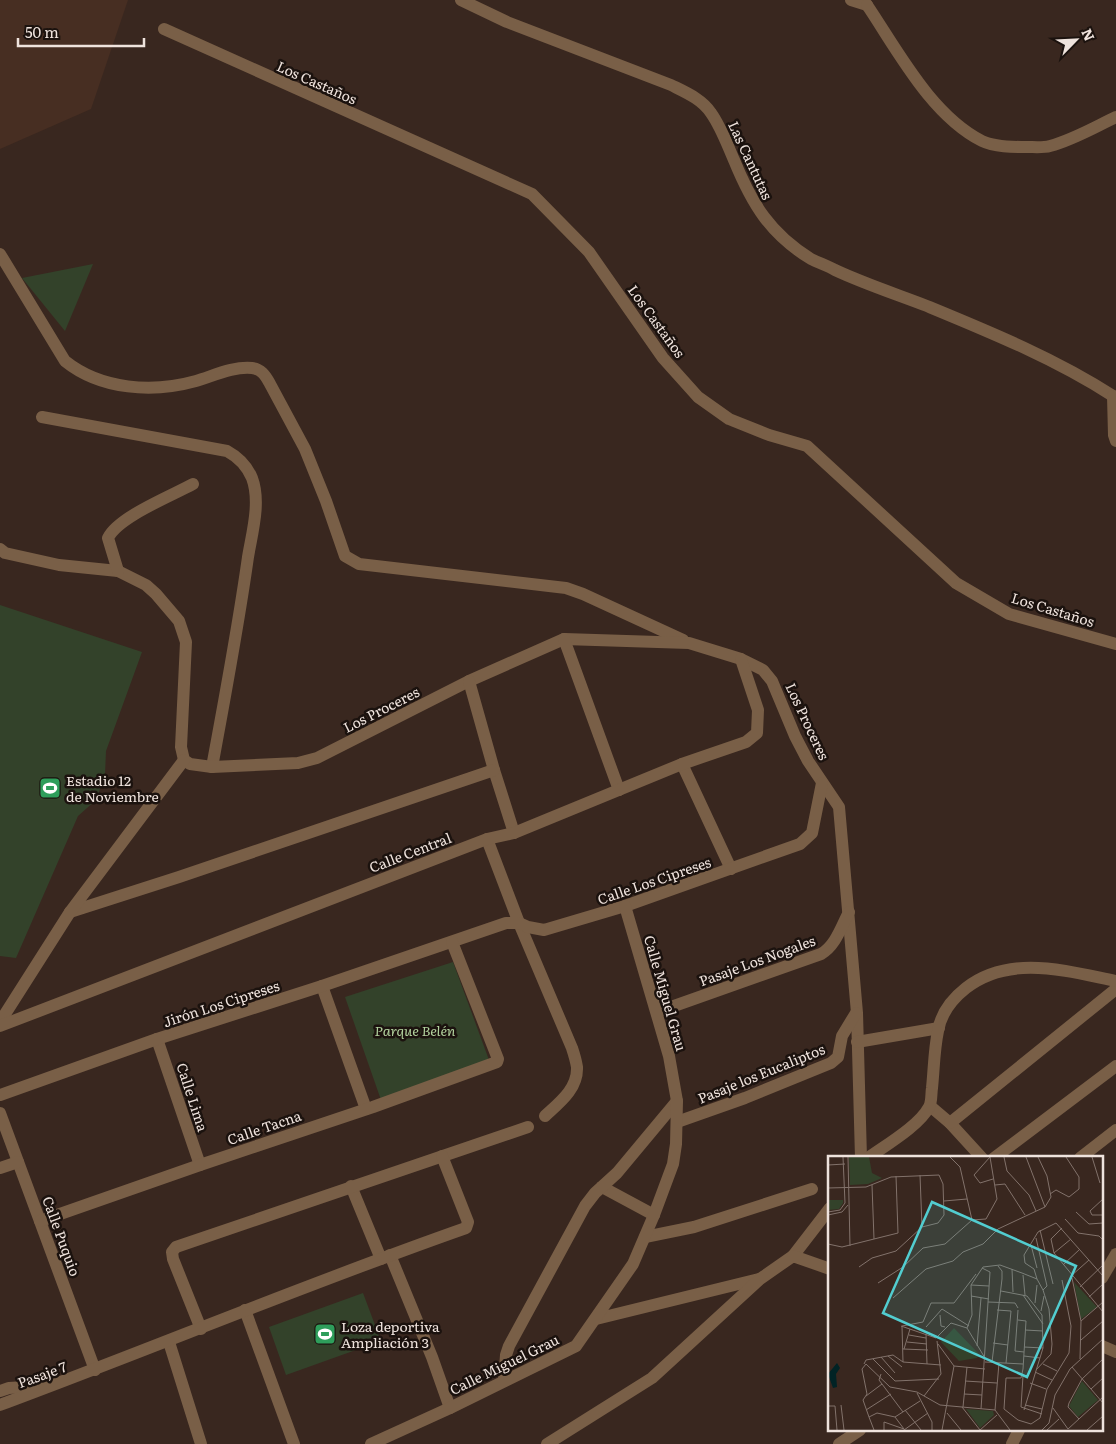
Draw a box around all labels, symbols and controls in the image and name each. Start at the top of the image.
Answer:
scale bar [18,15,144,47]
north arrow [1051,15,1101,65]
text: 50 m [25,20,59,43]
text: N [1077,25,1100,44]
street label: Los Castaños [274,55,360,109]
street label: Las Cantutas [724,117,778,203]
street label: Los Castaños [624,280,690,362]
street label: Los Castaños [1009,587,1097,631]
street label: Los Proceres [781,679,835,763]
street label: Los Proceres [339,681,423,737]
place label: Estadio 12 de Noviembre [66,770,159,806]
sports icon: Estadio 12 de Noviembre [38,776,62,800]
street label: Calle Central [366,827,454,877]
street label: Calle Los Cipreses [595,851,713,909]
street label: Pasaje Los Nogales [696,930,818,990]
street label: Calle Miguel Grau [640,933,692,1053]
street label: Jirón Los Cipreses [160,975,282,1031]
park label: Parque Belén [375,1020,456,1040]
street label: Pasaje los Eucaliptos [694,1038,828,1108]
street label: Calle Lima [172,1060,214,1134]
street label: Calle Tacna [224,1105,304,1149]
inset map [828,1156,1104,1432]
street label: Calle Puquio [38,1193,86,1279]
place label: Loza deportiva Ampliación 3 [341,1316,440,1352]
sports icon: Loza deportiva Ampliación 3 [313,1322,337,1346]
street label: Calle Miguel Grau [446,1329,562,1399]
street label: Pasaje 7 [15,1356,69,1392]

